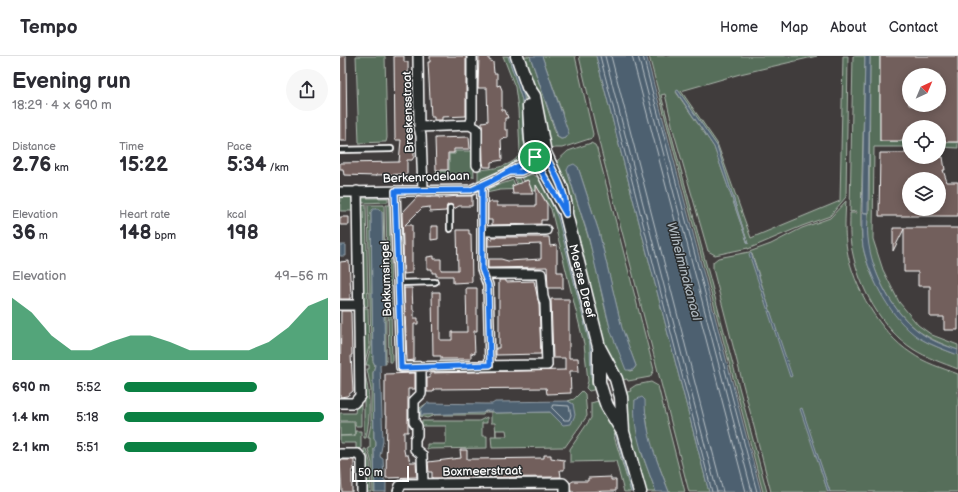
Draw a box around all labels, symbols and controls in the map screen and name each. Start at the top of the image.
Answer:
text: Tempo [20,16,78,39]
text: Home [720,19,758,36]
text: Map [780,19,808,36]
text: About [830,19,867,36]
text: Contact [889,19,938,36]
text: Evening run [12,68,131,95]
north arrow [902,68,946,112]
map controls [902,68,946,216]
button: share [286,69,328,111]
street label: Breskensstraat [400,71,417,153]
text: 18:29 · 4 × 690 m [12,97,112,113]
button: locate [902,120,946,164]
text: Distance [12,140,56,153]
text: Time [119,140,144,153]
text: Pace [227,140,252,153]
pin [518,140,552,174]
icon: arrive [524,146,546,168]
text: 2.76 [12,153,51,177]
text: 15:22 [119,153,168,177]
text: 5:34 [227,153,266,177]
text: km [51,161,69,174]
text: /km [266,161,289,174]
street label: Berkenrodelaan [382,168,470,187]
button: layers [902,172,946,216]
text: Elevation [12,208,58,221]
text: Heart rate [119,208,170,221]
text: kcal [227,208,246,221]
water label: Wilhelminakanaal [663,220,705,323]
text: 36 [12,221,36,245]
text: 148 [119,221,152,245]
text: 198 [227,221,259,245]
text: m [36,229,48,242]
text: bpm [152,229,176,242]
street label: Bakkumsingel [378,241,395,317]
street label: Moerse Dreef [565,243,598,320]
text: Elevation [12,268,66,284]
text: 49–56 m [274,268,328,284]
text: 690 m [12,379,50,395]
text: 5:52 [76,379,101,395]
text: 1.4 km [12,409,49,425]
text: 5:18 [76,409,99,425]
text: 2.1 km [12,439,50,455]
text: 5:51 [76,439,99,455]
street label: Boxmeerstraat [442,463,522,480]
scale bar [352,464,409,483]
text: 50 m [358,466,383,479]

